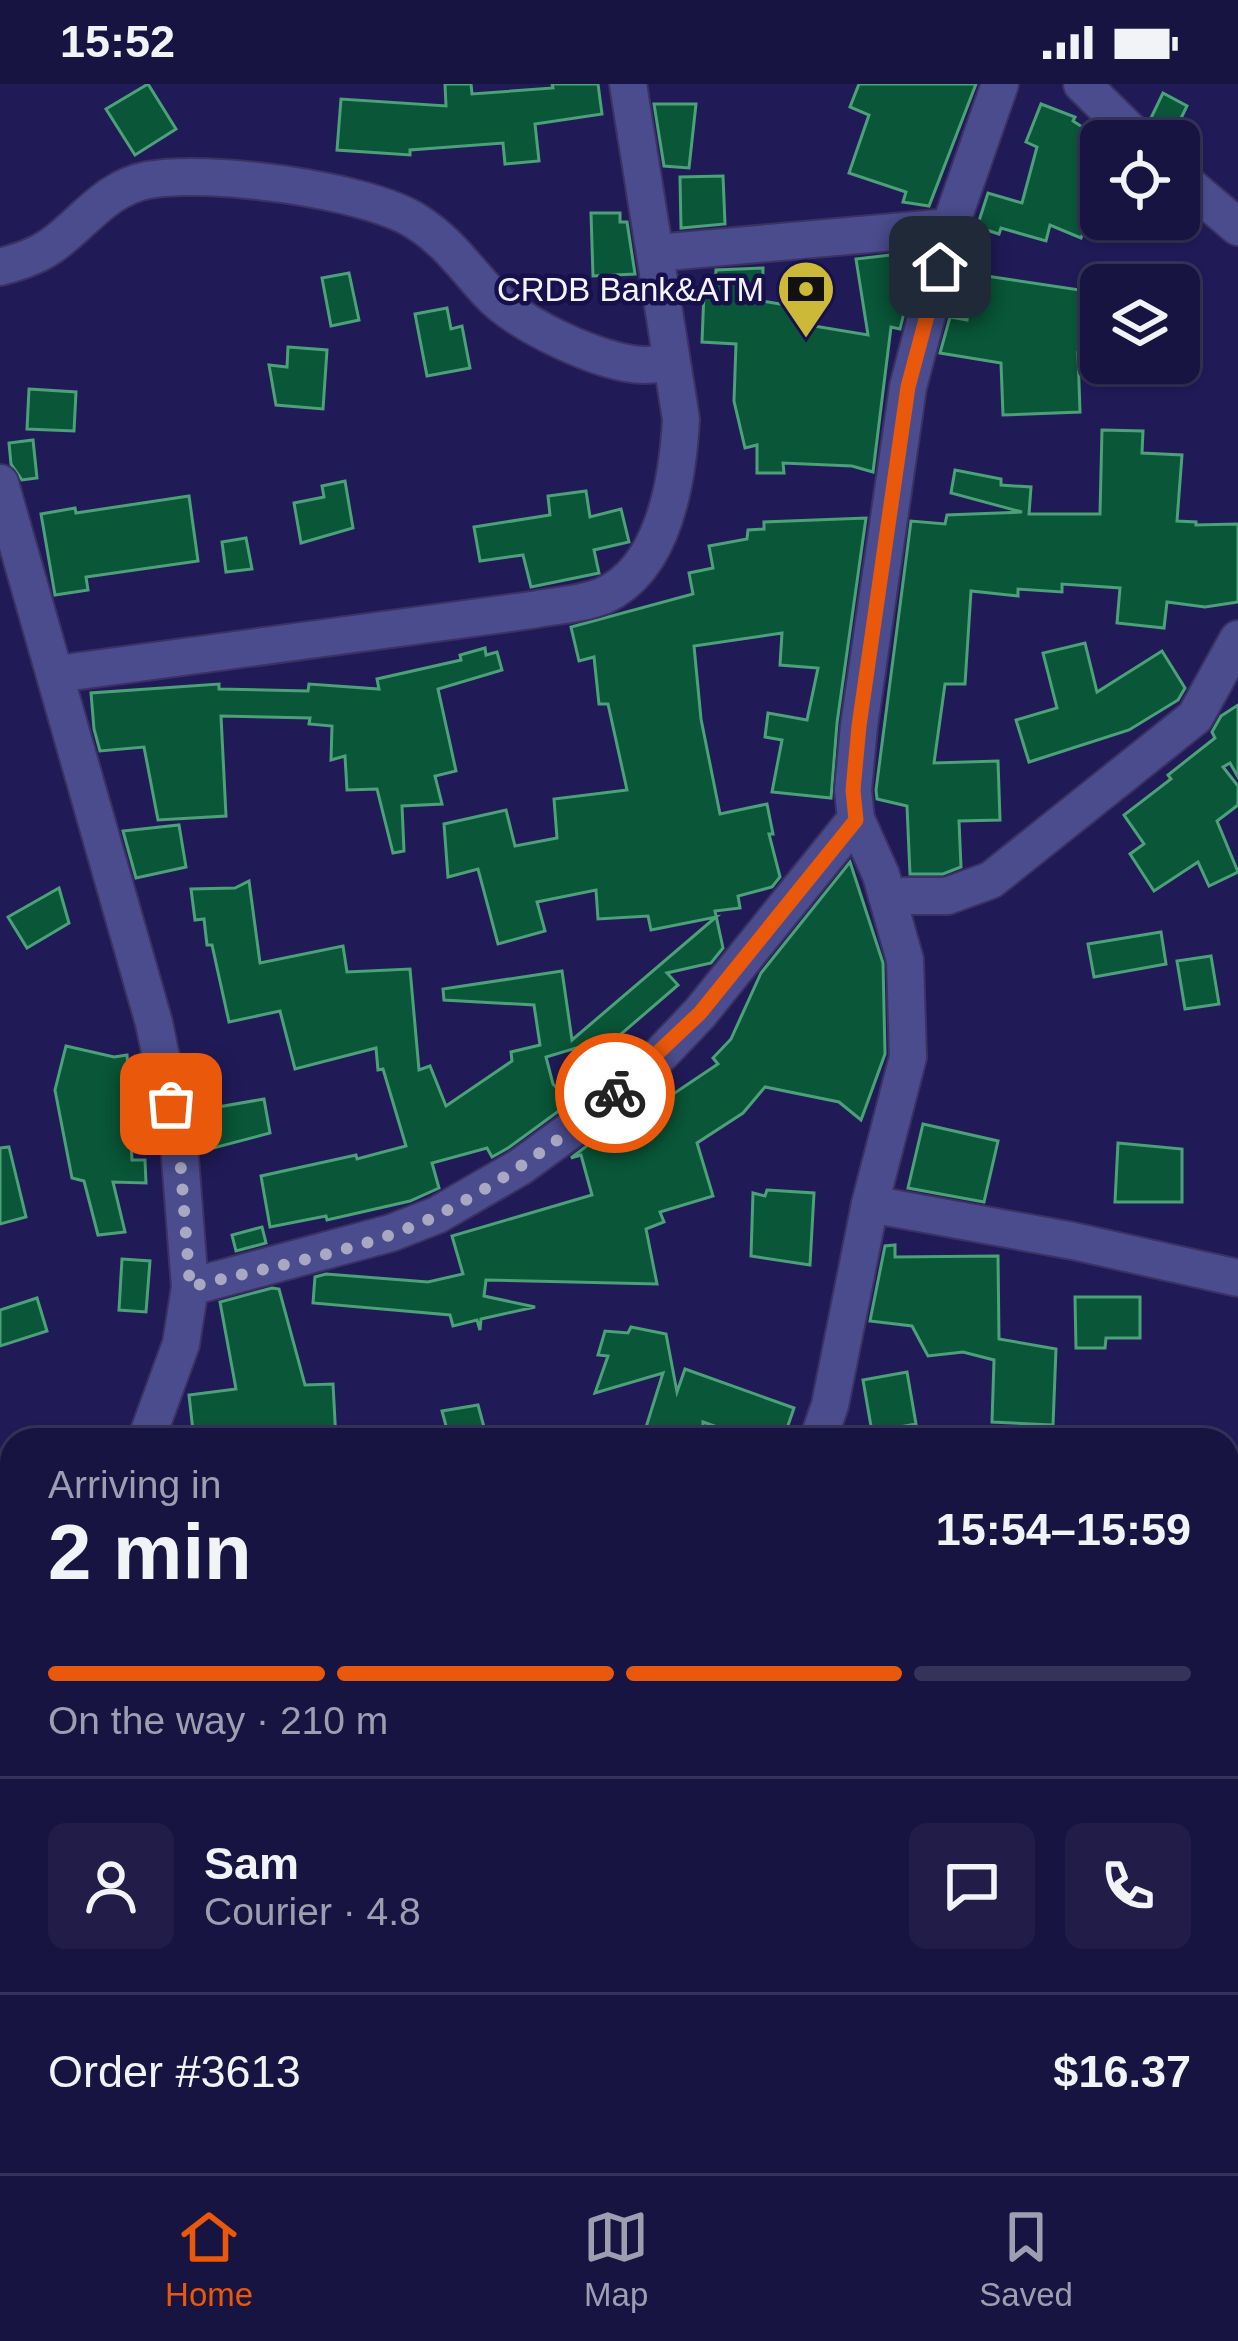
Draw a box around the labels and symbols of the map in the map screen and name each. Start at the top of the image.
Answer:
pin [889,216,991,318]
bank icon: CRDB Bank&ATM [775,258,837,340]
place label: CRDB Bank&ATM [497,271,764,308]
courier [555,1033,675,1153]
pin [120,1053,222,1155]

